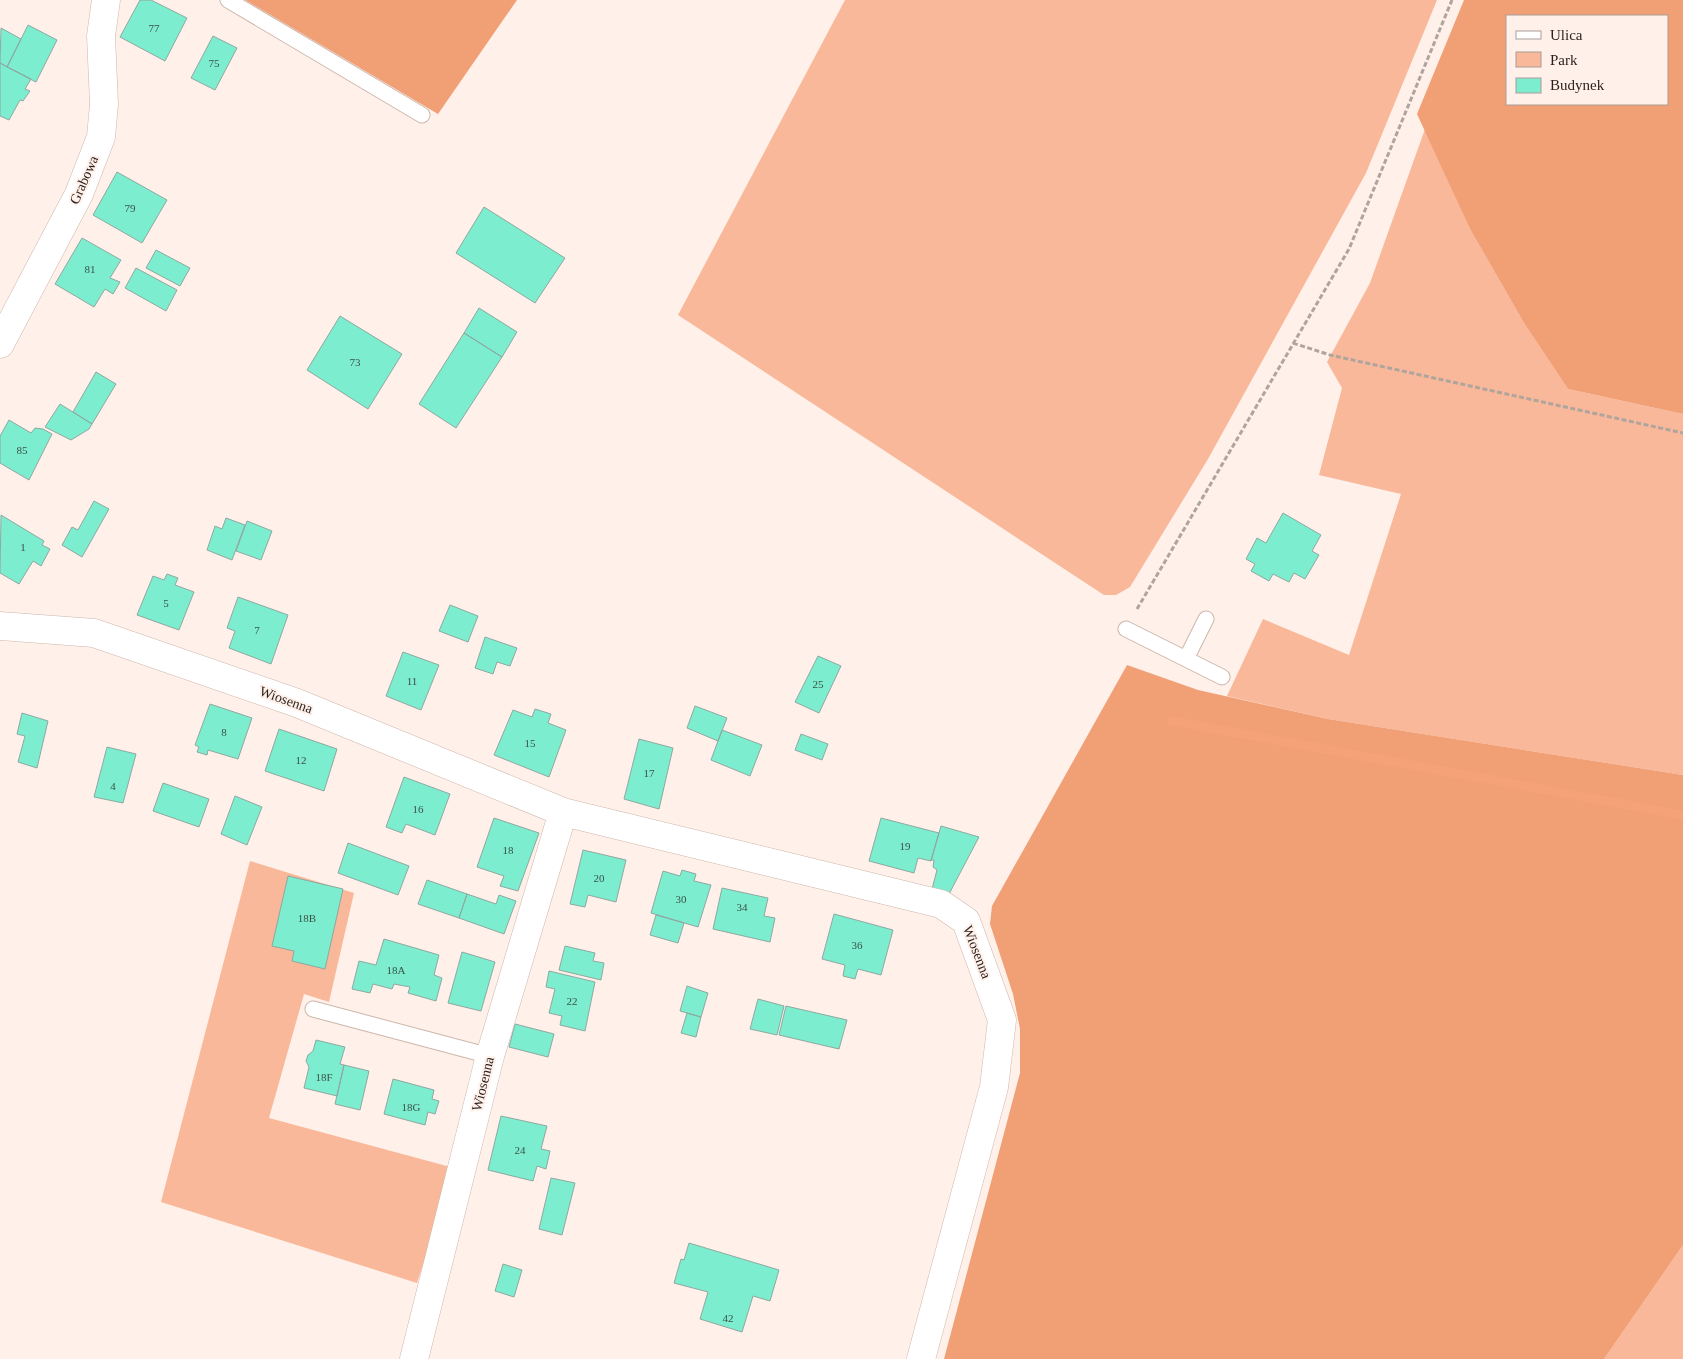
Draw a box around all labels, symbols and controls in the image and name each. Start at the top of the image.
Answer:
legend [1506,15,1668,105]
house number: 77 [149,22,160,34]
text: Ulica [1550,27,1583,43]
text: Park [1550,52,1578,68]
house number: 75 [209,57,220,69]
text: Budynek [1550,77,1605,93]
street label: Grabowa [67,153,102,206]
house number: 79 [125,202,136,214]
house number: 81 [85,263,96,275]
house number: 73 [350,356,361,368]
house number: 85 [17,444,28,456]
house number: 1 [20,541,26,553]
house number: 5 [163,597,169,609]
house number: 7 [254,624,260,636]
house number: 11 [407,675,417,687]
house number: 25 [813,678,824,690]
street label: Wiosenna [257,683,315,717]
house number: 8 [221,726,227,738]
house number: 15 [525,737,536,749]
house number: 12 [296,754,307,766]
house number: 17 [644,767,655,779]
house number: 4 [110,780,116,792]
house number: 16 [413,803,424,815]
house number: 19 [900,840,911,852]
house number: 18 [503,844,514,856]
house number: 20 [594,872,605,884]
house number: 30 [676,893,687,905]
house number: 34 [737,901,748,913]
house number: 18B [298,912,316,924]
street label: Wiosenna [960,923,994,981]
house number: 36 [852,939,863,951]
house number: 18A [387,964,406,976]
house number: 22 [567,995,578,1007]
street label: Wiosenna [469,1055,497,1113]
house number: 18F [315,1071,333,1083]
house number: 18G [402,1101,421,1113]
house number: 24 [515,1144,526,1156]
house number: 42 [723,1312,734,1324]

